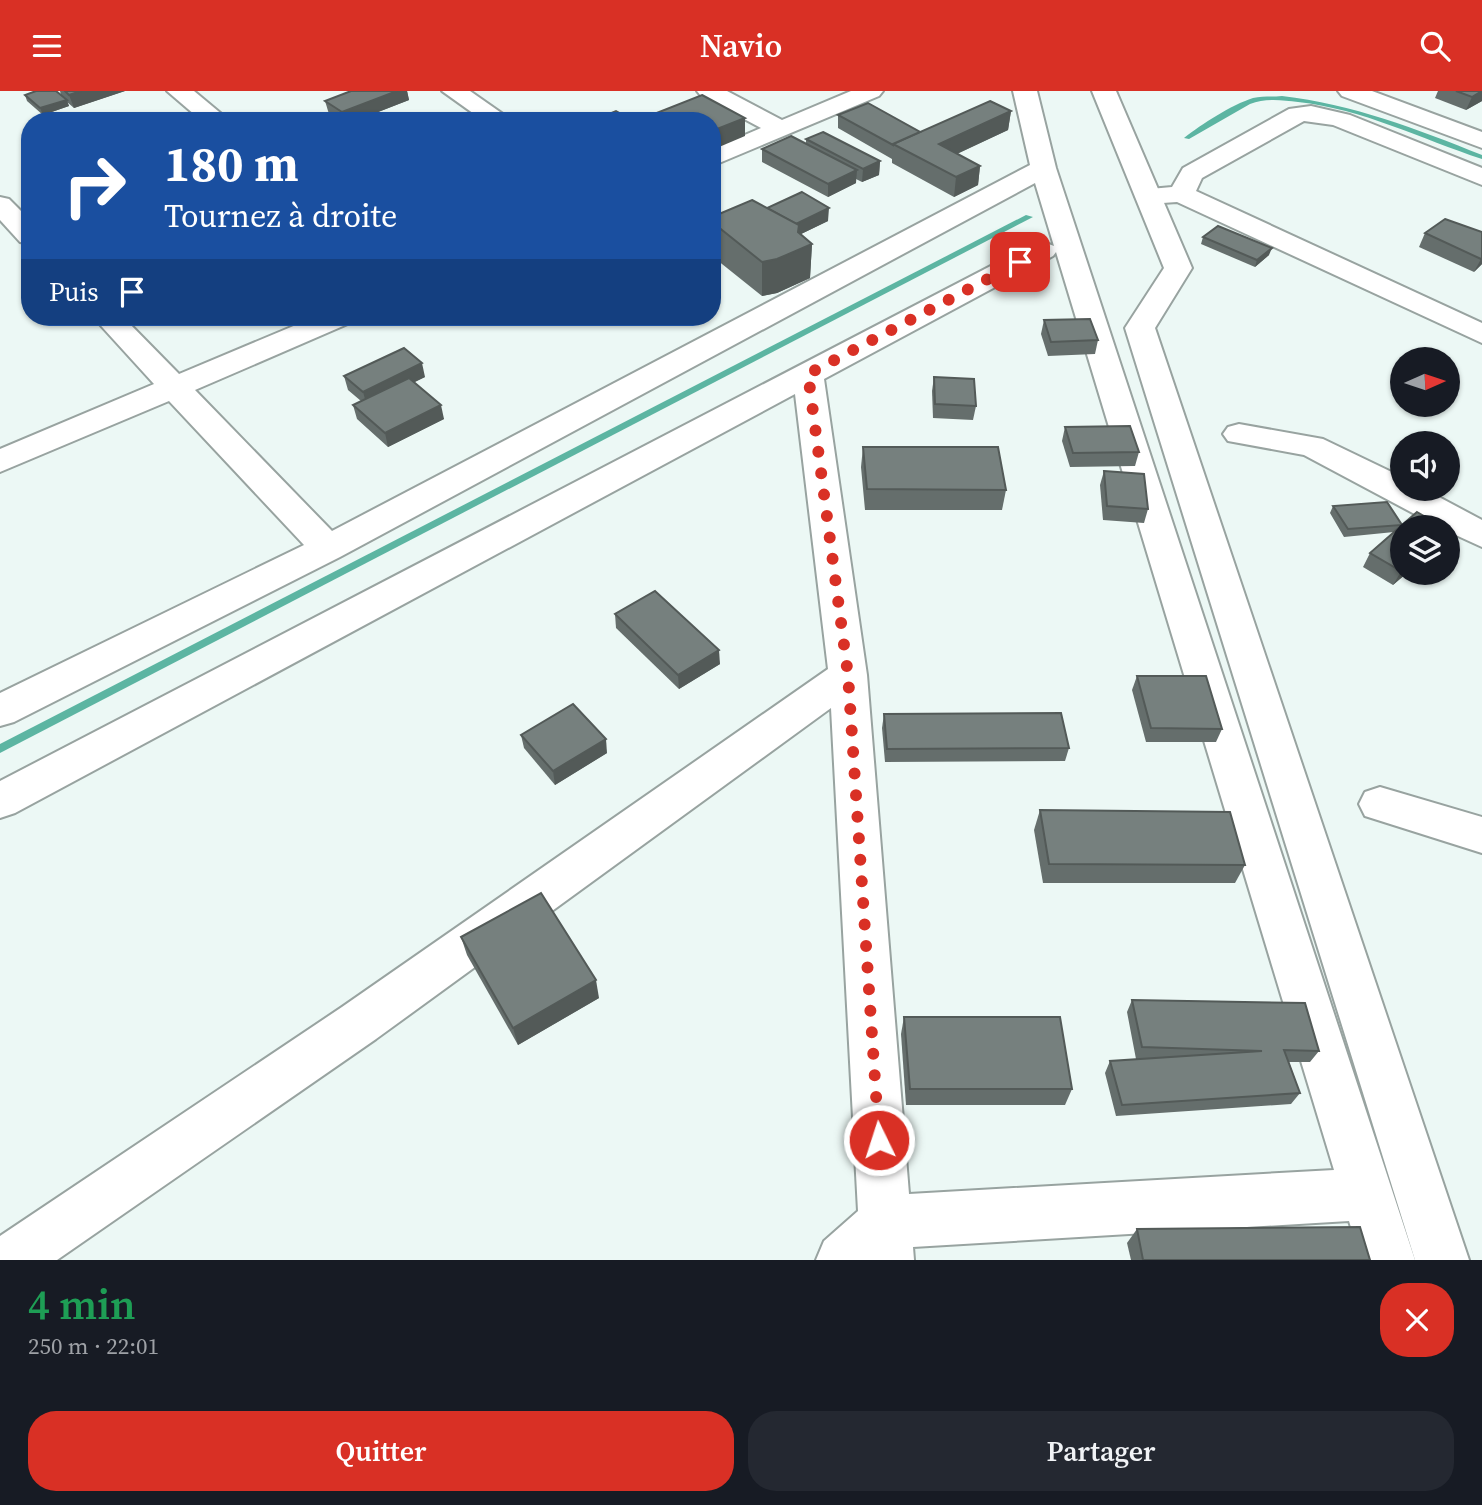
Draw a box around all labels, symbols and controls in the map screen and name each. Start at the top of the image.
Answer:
text: Navio [700,24,782,68]
icon: menu [28,27,66,65]
icon: search [1416,27,1454,65]
text: 180 m [164,130,299,197]
icon: right [49,140,140,231]
text: Tournez à droite [164,194,397,238]
pin [990,232,1050,292]
icon: arrive [1001,243,1039,281]
icon: arrive [113,273,151,311]
text: Puis [49,274,99,310]
north arrow [1390,347,1460,417]
map controls [1390,347,1460,585]
button: sound [1390,431,1460,501]
button: layers [1390,515,1460,585]
position arrow [842,1103,916,1177]
text: 4 min [28,1275,136,1333]
button: close [1380,1283,1454,1357]
text: 250 m · 22:01 [28,1330,159,1362]
button: Quitter [28,1411,734,1491]
button: Partager [748,1411,1454,1491]

